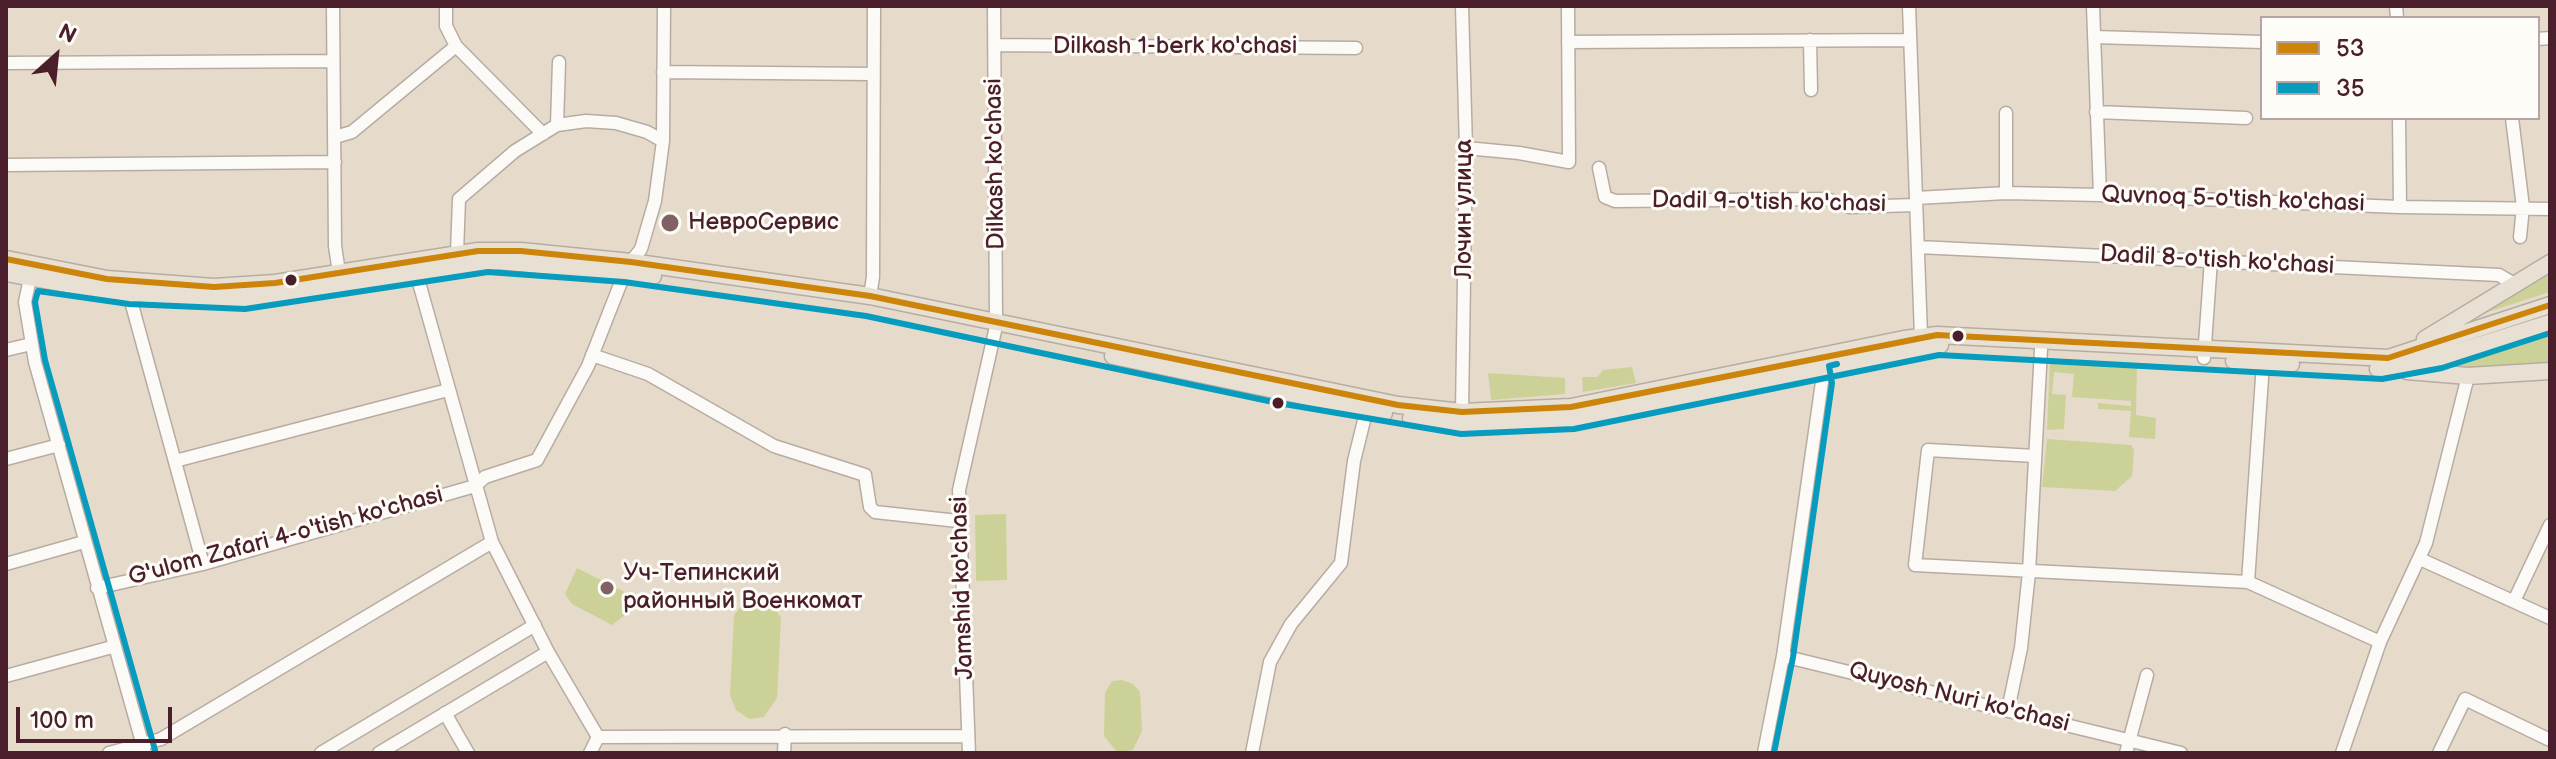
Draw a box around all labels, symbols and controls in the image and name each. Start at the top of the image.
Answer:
north arrow [16,16,96,96]
legend [2260,16,2540,120]
text: N [54,18,81,50]
street label: Dilkash 1-berk ko'chasi [1053,33,1297,61]
text: 53 [2336,34,2365,63]
text: 35 [2336,74,2365,103]
street label: Dilkash ko'chasi [980,78,1012,250]
street label: Лочин улица [1451,139,1479,279]
street label: Quvnoq 5-o'tish ko'chasi [2101,181,2365,219]
street label: Dadil 9-o'tish ko'chasi [1651,187,1887,219]
place label: НевроСервис [688,209,839,237]
marker: НевроСервис [659,212,681,234]
street label: Dadil 8-o'tish ko'chasi [2099,240,2335,282]
unlabelled marker [283,272,299,288]
unlabelled marker [1950,328,1966,344]
unlabelled marker [1270,395,1286,411]
street label: G'ulom Zafari 4-o'tish ko'chasi [126,481,446,593]
street label: Jamshid ko'chasi [945,496,981,680]
place label: Уч-Тепинский районный Военкомат [623,560,862,616]
marker: Уч-Тепинский районный Военкомат [598,579,616,597]
street label: Quyosh Nuri ko'chasi [1846,657,2072,739]
scale bar [20,691,176,741]
text: 100 m [30,706,94,735]

